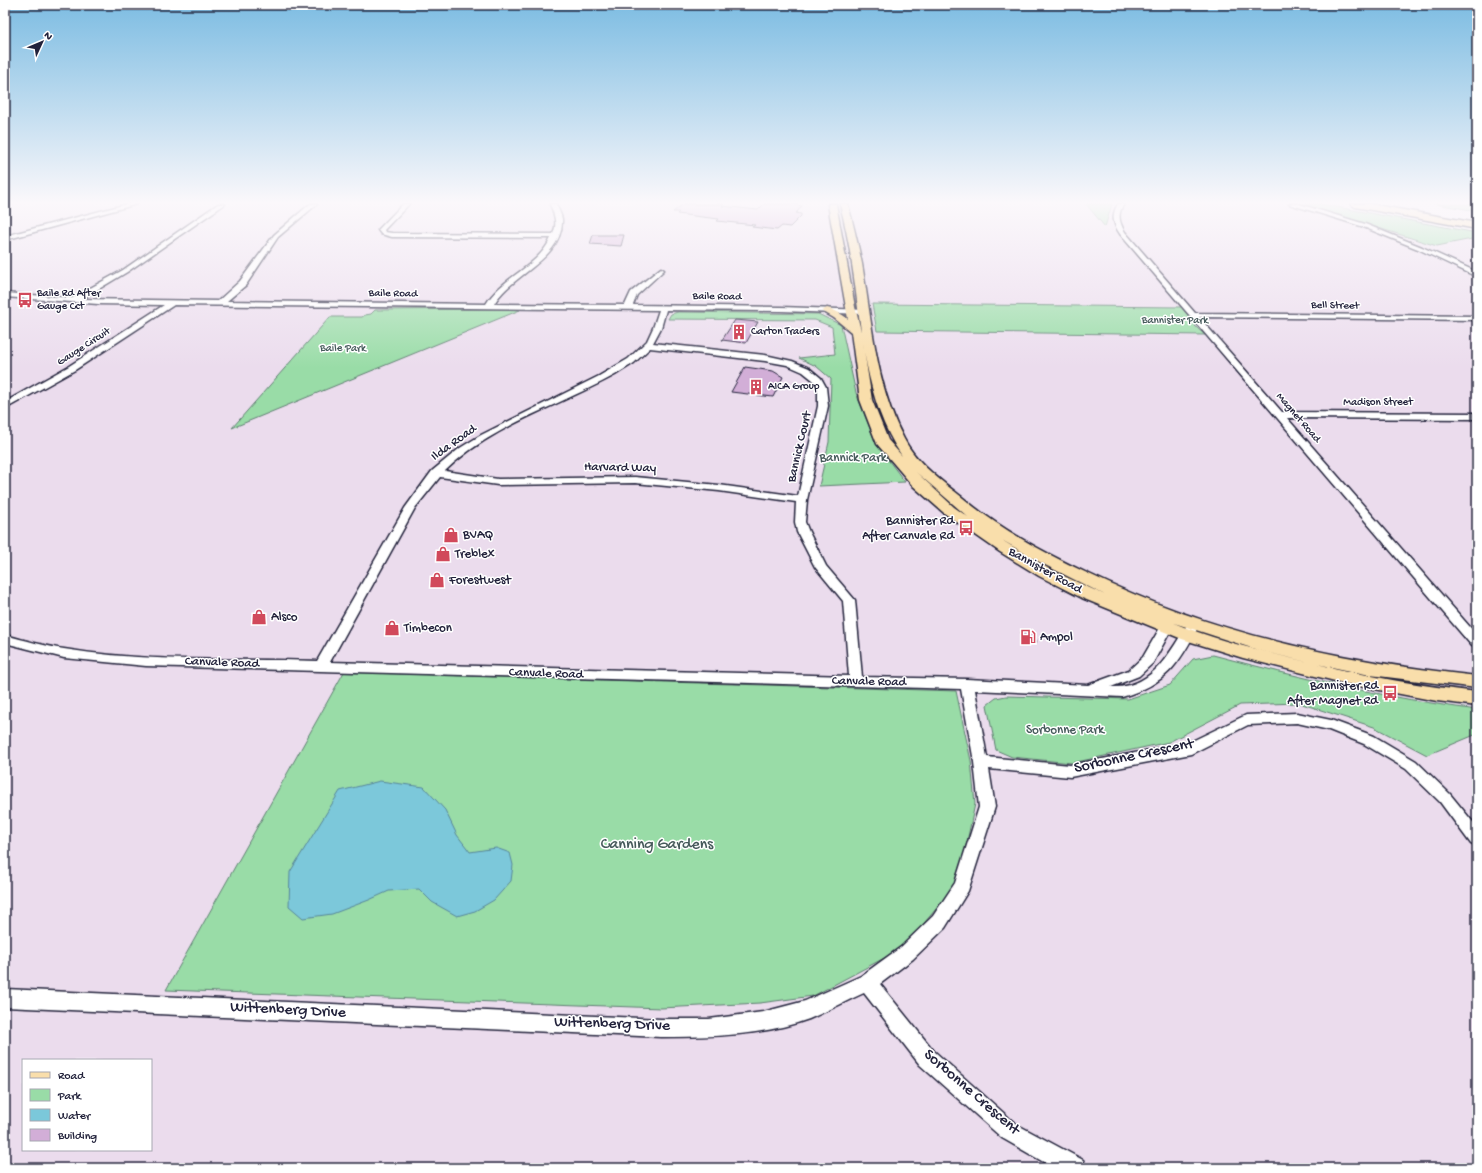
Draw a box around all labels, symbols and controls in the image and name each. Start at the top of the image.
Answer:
north arrow [22,22,62,62]
text: N [41,30,55,43]
place label: Baile Rd After Gauge Cct [36,287,102,313]
street label: Baile Road [367,288,419,300]
bus stop icon: Baile Rd After Gauge Cct [16,291,34,309]
street label: Baile Road [691,291,743,303]
street label: Bell Street [1310,300,1361,312]
park label: Bannister Park [1141,315,1209,327]
building icon: Carton Traders [730,323,748,341]
street label: Gauge Circuit [55,325,114,369]
place label: Carton Traders [751,326,820,338]
park label: Baile Park [319,343,367,355]
building icon: AICA Group [747,378,765,396]
place label: AICA Group [768,381,820,393]
street label: Magnet Road [1273,391,1324,447]
street label: Madison Street [1343,397,1414,409]
street label: Bannick Court [784,409,816,485]
street label: Ilda Road [428,421,481,464]
park label: Bannick Park [818,451,888,466]
street label: Harvard Way [584,460,657,476]
place label: Bannister Rd After Canvale Rd [862,514,955,544]
bus stop icon: Bannister Rd After Canvale Rd [957,519,975,537]
shop icon: BVAQ [442,526,460,544]
place label: BVAQ [462,528,494,543]
street label: Bannister Road [1005,544,1086,598]
shop icon: Treblex [434,545,452,563]
place label: Treblex [454,547,495,562]
shop icon: Forestwest [428,571,446,589]
place label: Forestwest [448,573,512,588]
shop icon: Alsco [250,608,268,626]
place label: Alsco [271,610,298,625]
shop icon: Timbecon [383,619,401,637]
place label: Timbecon [403,621,453,636]
fuel station icon: Ampol [1019,628,1037,646]
place label: Ampol [1040,630,1073,645]
street label: Canvale Road [185,654,261,672]
street label: Canvale Road [509,665,585,683]
street label: Canvale Road [832,674,908,690]
place label: Bannister Rd After Magnet Rd [1287,679,1379,709]
bus stop icon: Bannister Rd After Magnet Rd [1381,684,1399,702]
park label: Sorbonne Park [1026,723,1105,738]
street label: Sorbonne Crescent [1073,735,1197,779]
park label: Canning Gardens [601,836,714,855]
street label: Wittenberg Drive [230,998,347,1024]
street label: Wittenberg Drive [554,1013,671,1037]
street label: Sorbonne Crescent [919,1046,1024,1141]
legend [22,1059,152,1151]
text: Road [58,1070,85,1084]
text: Park [57,1090,83,1104]
text: Water [58,1110,92,1124]
text: Building [57,1130,97,1144]

